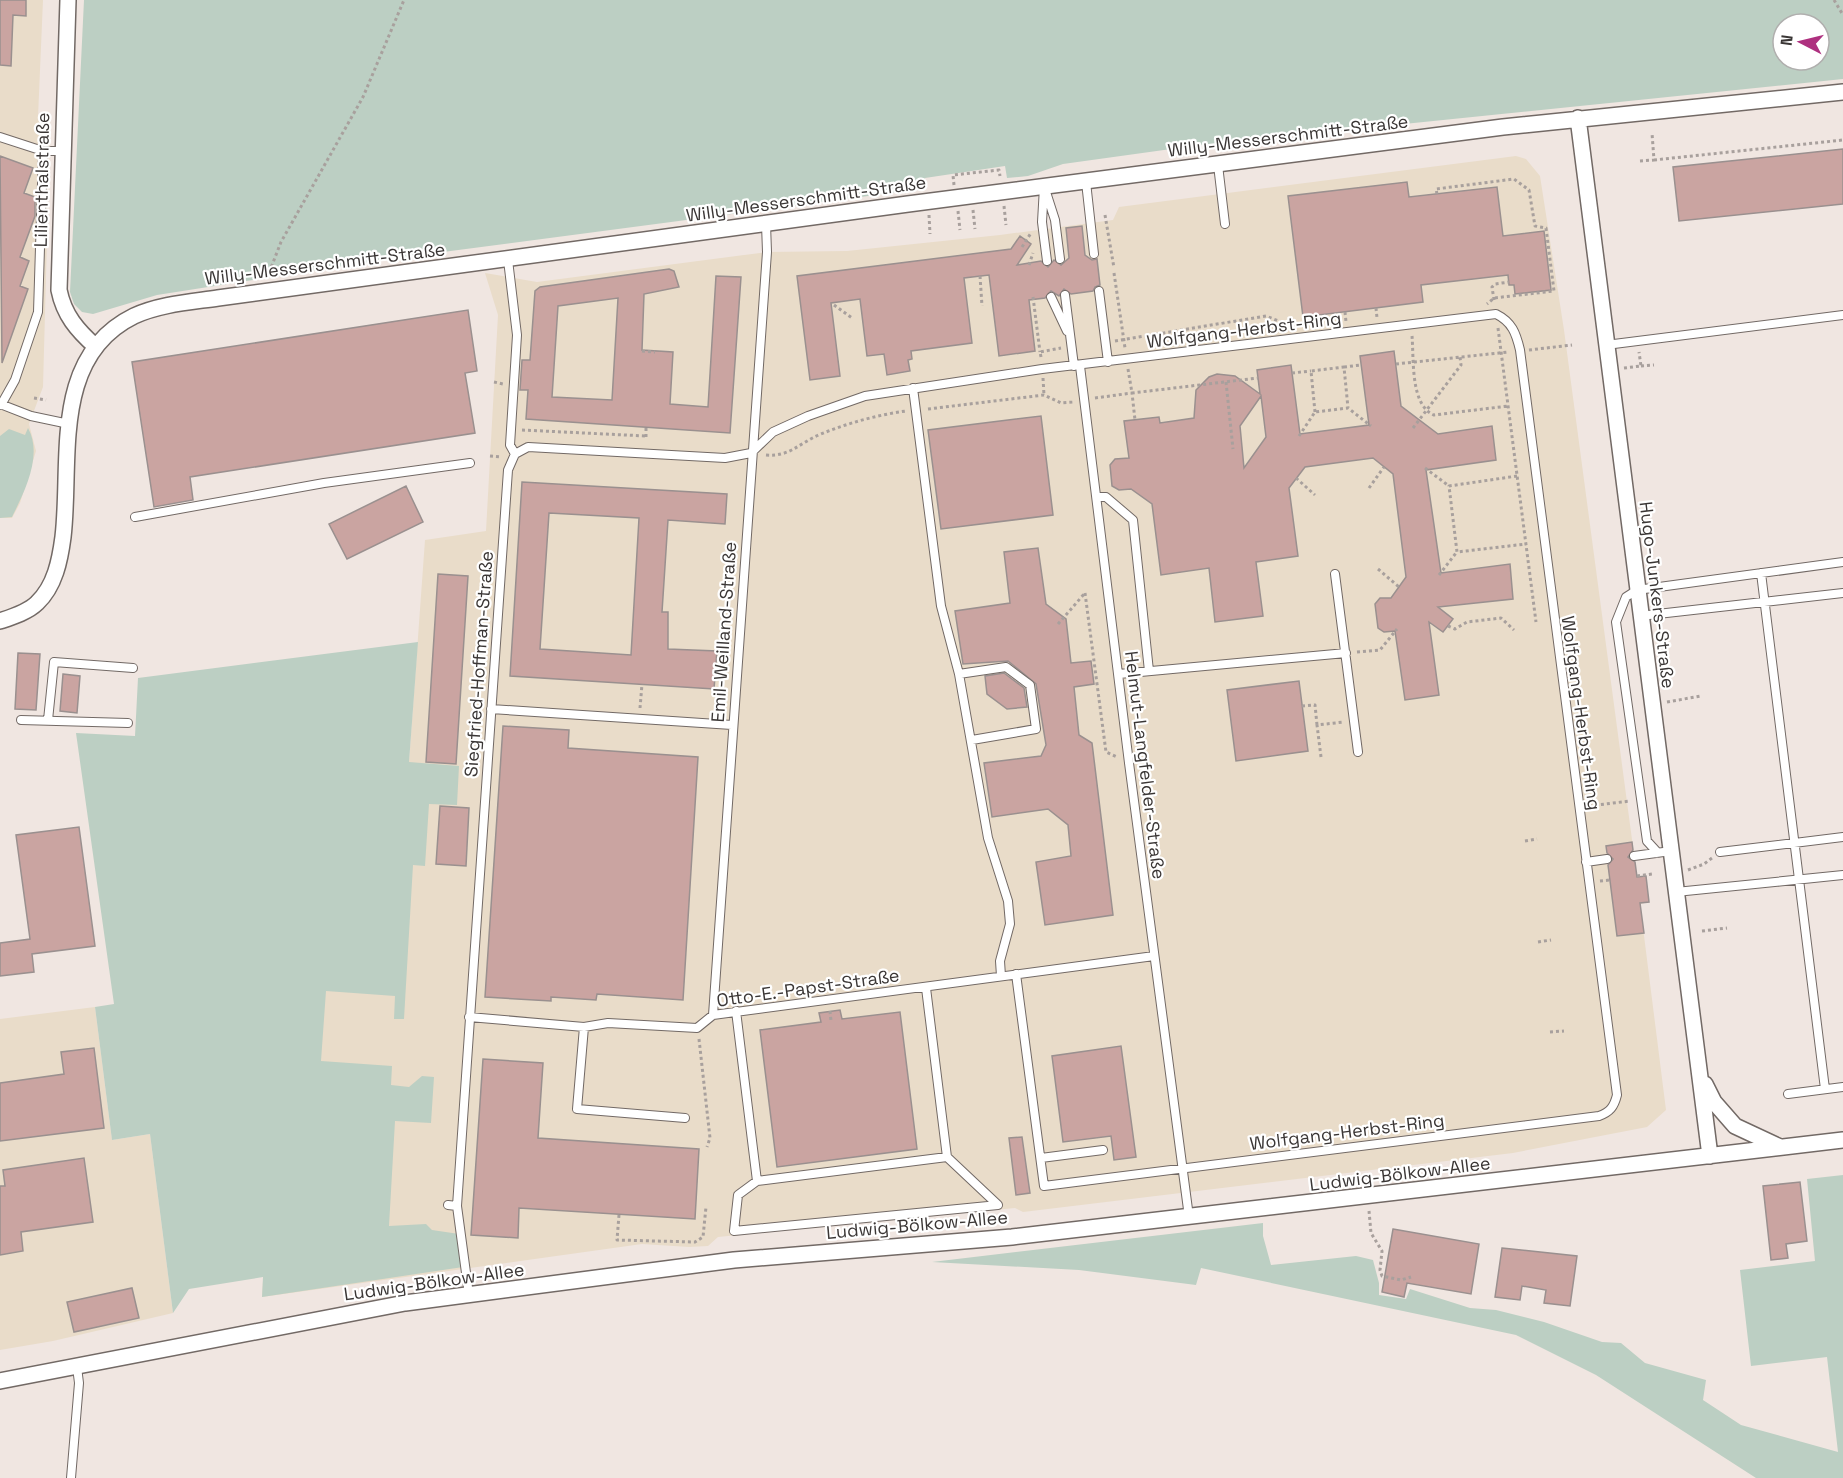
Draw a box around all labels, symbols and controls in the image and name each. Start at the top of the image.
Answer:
north arrow [1771,12,1831,72]
text: N [1776,34,1798,47]
street label: Willy-Messerschmitt-Straße [1166,109,1410,162]
street label: Lilienthalstraße [29,112,54,248]
street label: Willy-Messerschmitt-Straße [684,170,927,227]
street label: Willy-Messerschmitt-Straße [203,237,447,290]
street label: Wolfgang-Herbst-Ring [1145,306,1343,353]
street label: Hugo-Junkers-Straße [1635,500,1680,690]
street label: Emil-Weilland-Straße [706,541,741,723]
street label: Siegfried-Hoffman-Straße [459,550,498,778]
street label: Wolfgang-Herbst-Ring [1556,614,1607,812]
street label: Helmut-Langfelder-Straße [1120,650,1171,880]
street label: Otto-E.-Papst-Straße [715,963,901,1012]
street label: Wolfgang-Herbst-Ring [1248,1108,1446,1155]
street label: Ludwig-Bölkow-Allee [1308,1151,1492,1196]
street label: Ludwig-Bölkow-Allee [825,1205,1009,1244]
street label: Ludwig-Bölkow-Allee [342,1257,526,1306]

